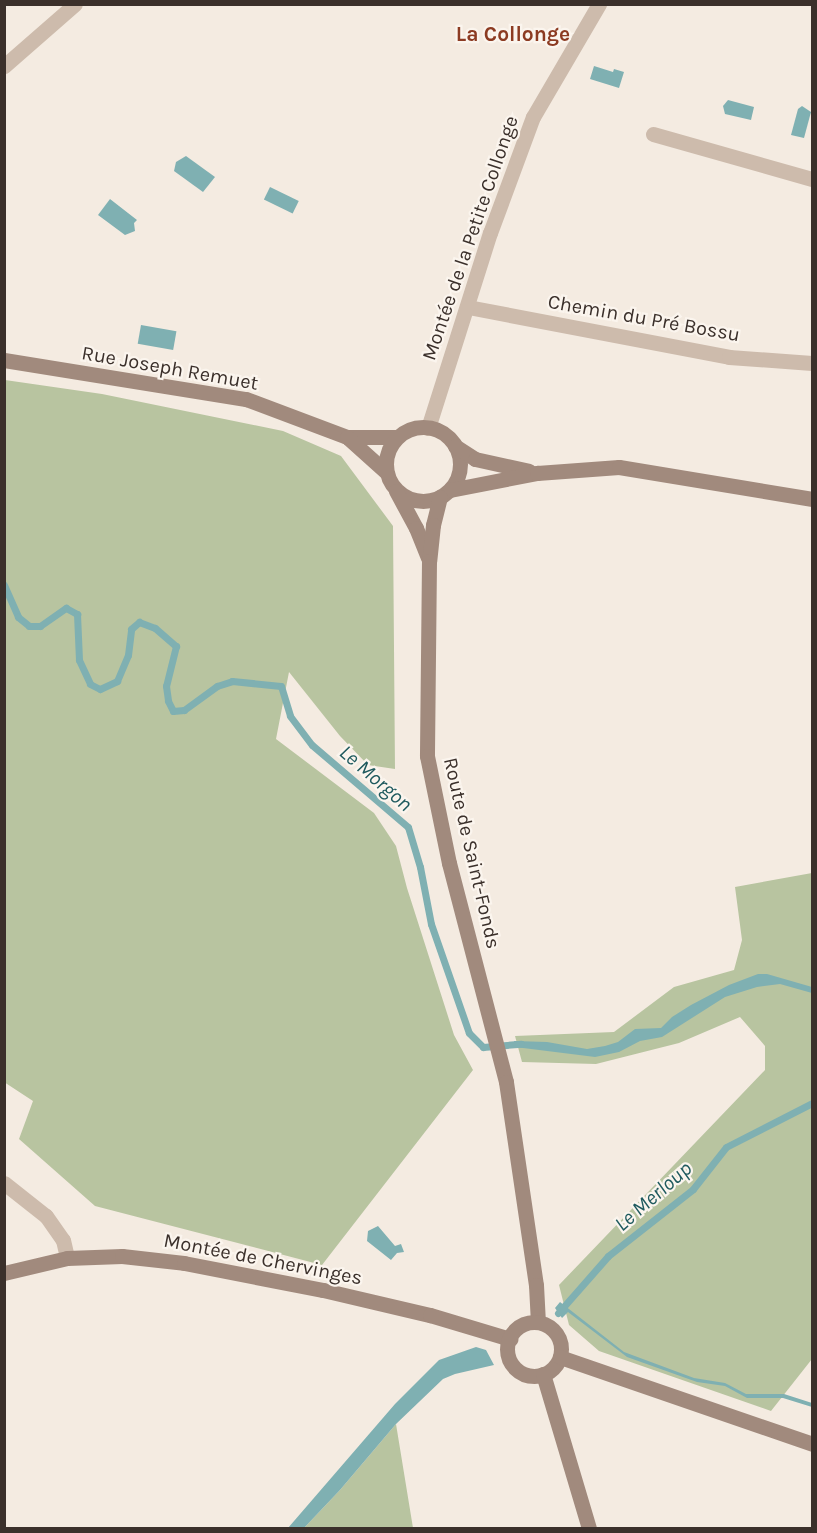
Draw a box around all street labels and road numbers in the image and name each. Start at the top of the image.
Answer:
street label: Montée de la Petite Collonge [417,112,523,364]
street label: Chemin du Pré Bossu [546,289,742,347]
street label: Rue Joseph Remuet [80,341,260,395]
street label: Route de Saint-Fonds [438,755,506,951]
street label: Montée de Chervinges [162,1228,364,1290]

